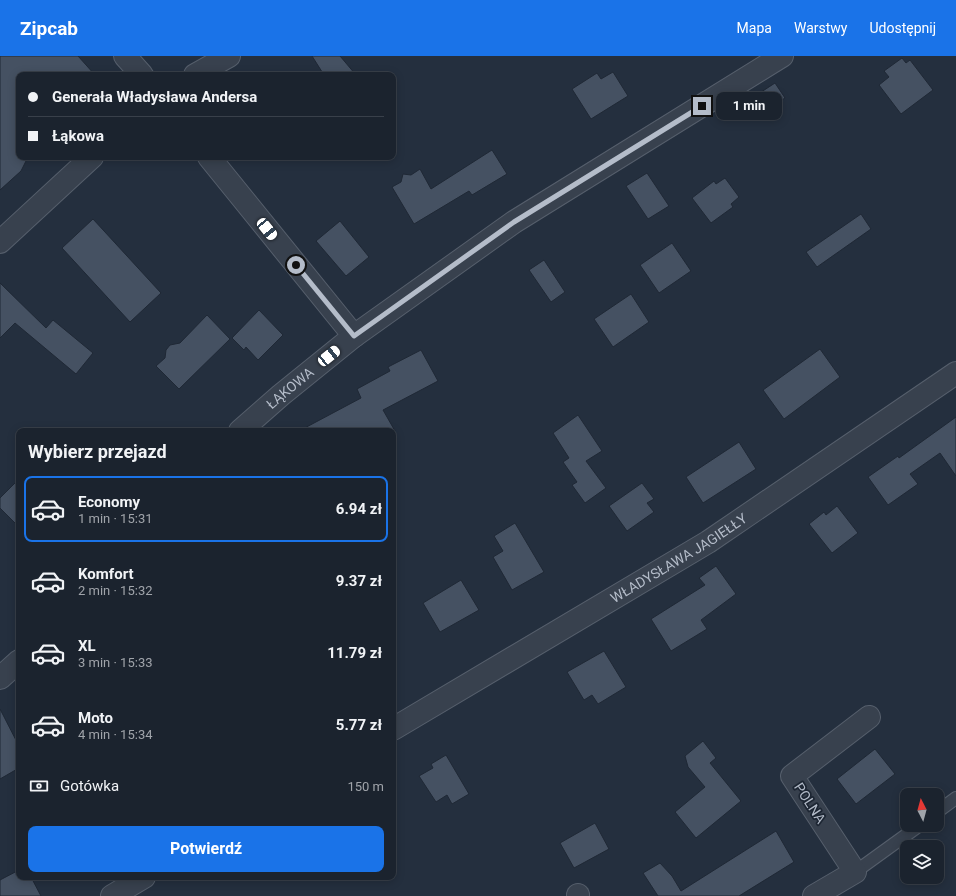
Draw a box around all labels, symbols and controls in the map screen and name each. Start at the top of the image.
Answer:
text: Zipcab [20,17,78,40]
text: Mapa [737,20,772,36]
text: Warstwy [794,20,847,36]
text: Udostępnij [869,20,936,36]
text: Generała Władysława Andersa [52,88,257,106]
callout: 1 min [716,92,782,120]
route end [693,97,711,115]
text: 1 min [733,98,765,113]
text: Łąkowa [52,127,104,145]
car [255,216,279,242]
route start [287,256,305,274]
car [316,344,342,368]
street label: ŁĄKOWA [263,364,317,412]
text: Wybierz przejazd [28,441,167,462]
icon: car [30,491,66,527]
text: Economy [78,493,140,511]
text: 6.94 zł [336,500,382,518]
street label: WŁADYSŁAWA JAGIEŁŁY [608,510,750,606]
text: 1 min · 15:31 [78,511,153,526]
icon: car [30,563,66,599]
text: Komfort [78,565,134,583]
text: 9.37 zł [336,572,382,590]
text: 2 min · 15:32 [78,583,153,598]
icon: car [30,635,66,671]
text: XL [78,637,96,655]
text: 11.79 zł [327,644,382,662]
text: 3 min · 15:33 [78,655,153,670]
icon: car [30,707,66,743]
text: Moto [78,709,113,727]
text: 5.77 zł [336,716,382,734]
text: 4 min · 15:34 [78,727,153,742]
icon: cash [28,775,50,797]
text: Gotówka [60,777,119,795]
text: 150 m [347,779,384,794]
street label: POLNA [791,780,829,826]
north arrow [900,788,944,832]
map controls [900,788,944,884]
button: Potwierdź [28,826,384,872]
button: layers [900,840,944,884]

